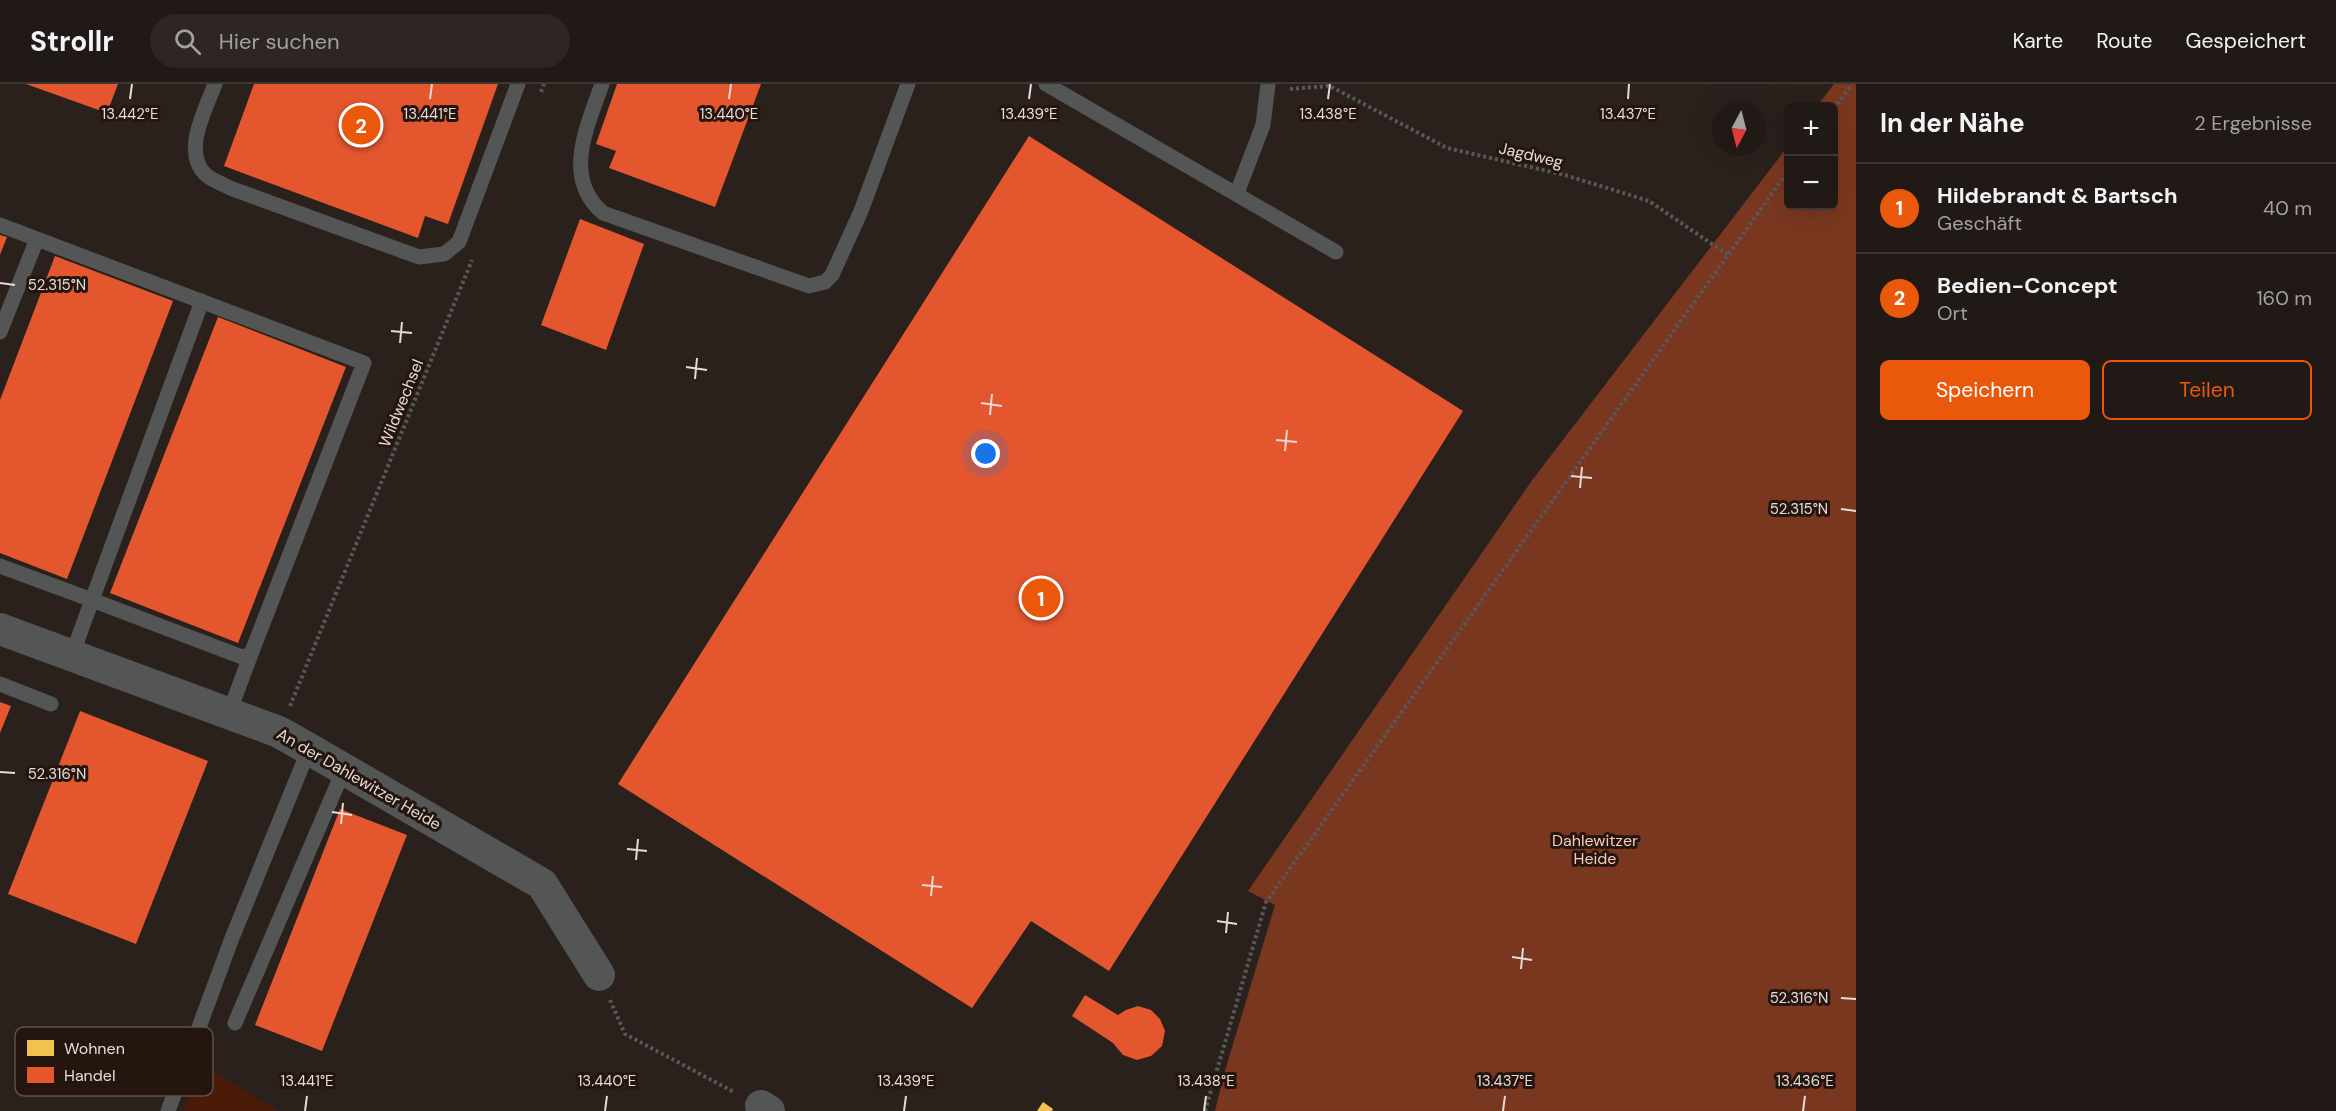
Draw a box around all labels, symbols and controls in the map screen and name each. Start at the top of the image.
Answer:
search box [150,14,570,68]
text: Strollr [30,23,114,60]
icon: search [171,25,204,58]
text: Hier suchen [219,27,340,56]
text: Karte [2012,27,2063,55]
text: Route [2096,27,2152,55]
text: Gespeichert [2185,27,2306,55]
pin: 2 [342,102,380,147]
north arrow [1712,102,1766,156]
map controls [1784,102,1838,210]
button: + [1784,102,1838,156]
text: 13.442°E [102,104,159,124]
text: 13.441°E [403,104,457,124]
text: 13.440°E [700,104,758,124]
text: 13.439°E [1000,104,1058,124]
text: 13.438°E [1299,104,1357,124]
text: 13.437°E [1600,104,1656,124]
text: In der Nähe [1880,106,2025,140]
text: 2 Ergebnisse [2194,110,2312,136]
street label: Jagdweg [1497,137,1565,173]
button: − [1784,156,1838,210]
text: Hildebrandt & Bartsch [1937,181,2178,210]
text: 1 [1896,195,1903,221]
text: 40 m [2263,195,2312,221]
text: Geschäft [1937,210,2022,236]
text: Bedien-Concept [1937,271,2118,300]
text: 52.315°N [28,275,86,295]
text: 2 [1894,285,1905,311]
text: 160 m [2256,285,2312,311]
text: Ort [1937,300,1968,326]
street label: Wildwechsel [374,356,428,450]
button: Speichern [1880,360,2090,420]
button: Teilen [2102,360,2312,420]
your location [971,439,1000,468]
text: 52.315°N [1770,499,1828,519]
pin: 1 [1022,576,1060,620]
street label: An der Dahlewitzer Heide [273,723,445,835]
text: 52.316°N [28,764,86,784]
park label: Dahlewitzer Heide [1552,830,1638,869]
text: 52.316°N [1770,988,1828,1008]
legend [15,1027,213,1096]
text: Wohnen [64,1038,125,1059]
text: Handel [64,1065,115,1086]
text: 13.441°E [280,1071,334,1091]
text: 13.440°E [578,1071,636,1091]
text: 13.439°E [877,1071,935,1091]
text: 13.438°E [1177,1071,1235,1091]
text: 13.437°E [1477,1071,1533,1091]
text: 13.436°E [1776,1071,1834,1091]

